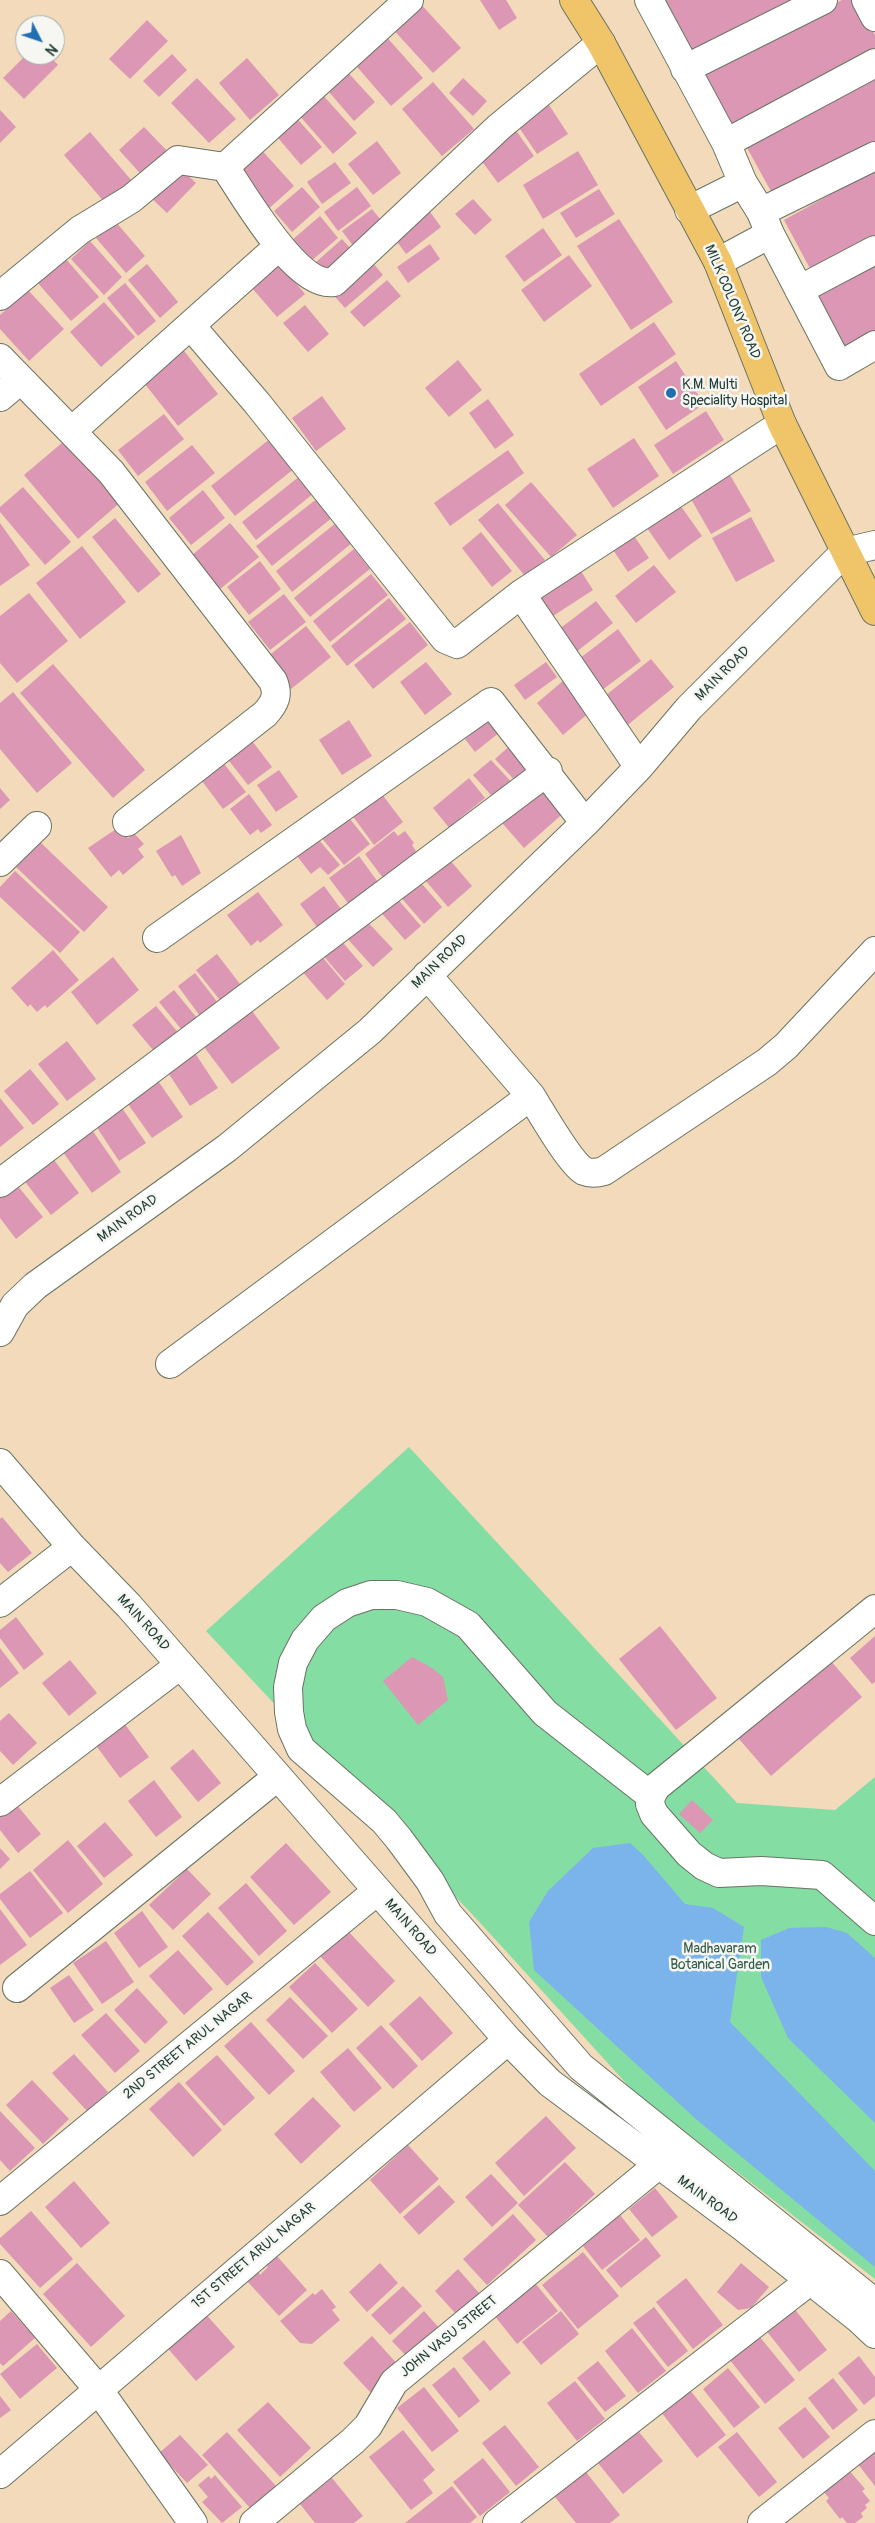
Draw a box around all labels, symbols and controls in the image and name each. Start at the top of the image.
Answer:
north arrow [15,15,65,65]
text: N [41,40,60,59]
street label: MILK COLONY ROAD [700,242,764,362]
place label: K.M. Multi Speciality Hospital [682,377,787,410]
marker: K.M. Multi Speciality Hospital [664,386,678,400]
street label: MAIN ROAD [692,643,754,705]
street label: MAIN ROAD [409,931,471,993]
street label: MAIN ROAD [95,1191,161,1247]
street label: MAIN ROAD [113,1591,173,1655]
street label: MAIN ROAD [381,1896,439,1960]
park label: Madhavaram Botanical Garden [670,1941,770,1974]
street label: 2ND STREET ARUL NAGAR [120,1989,256,2103]
street label: MAIN ROAD [674,2172,740,2228]
street label: 1ST STREET ARUL NAGAR [189,2199,319,2313]
street label: JOHN VASU STREET [397,2293,501,2381]

